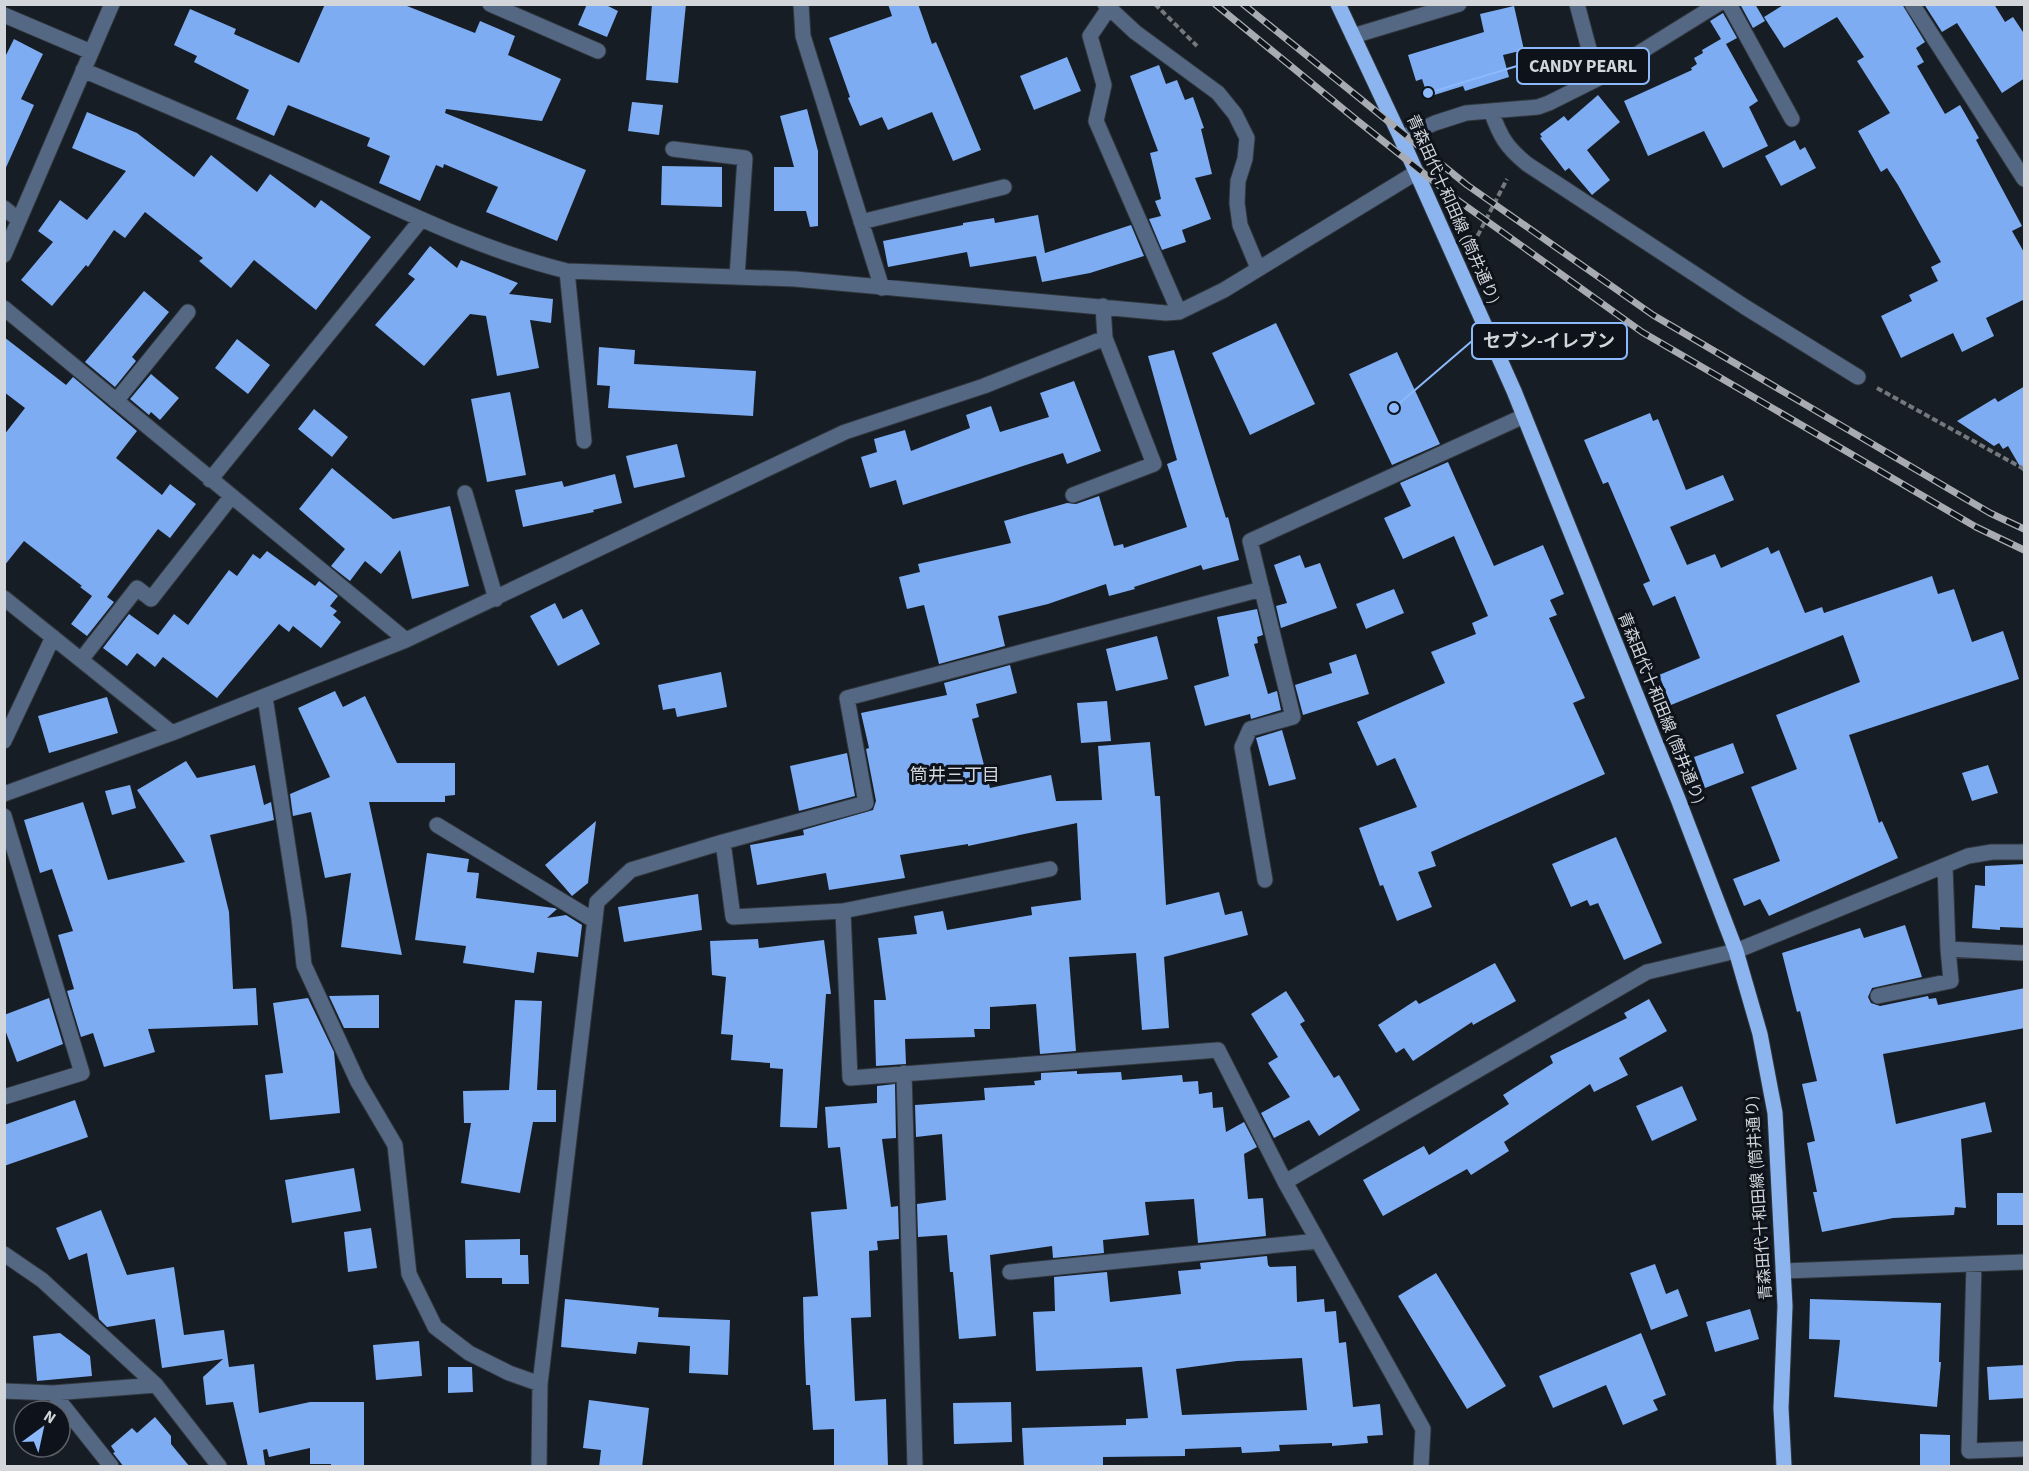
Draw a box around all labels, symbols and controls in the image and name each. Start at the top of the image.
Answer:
callout: CANDY PEARL [1517,48,1649,84]
text: CANDY PEARL [1529,54,1637,79]
street label: 青森田代十和田線 (筒井通り) [1401,111,1505,307]
callout: セブン-イレブン [1472,323,1627,359]
text: セブン-イレブン [1483,329,1615,354]
street label: 青森田代十和田線 (筒井通り) [1612,609,1710,807]
district label: 筒井三丁目 [910,763,1000,788]
street label: 青森田代十和田線 (筒井通り) [1741,1095,1777,1301]
north arrow [12,1399,72,1459]
text: N [39,1405,60,1429]

